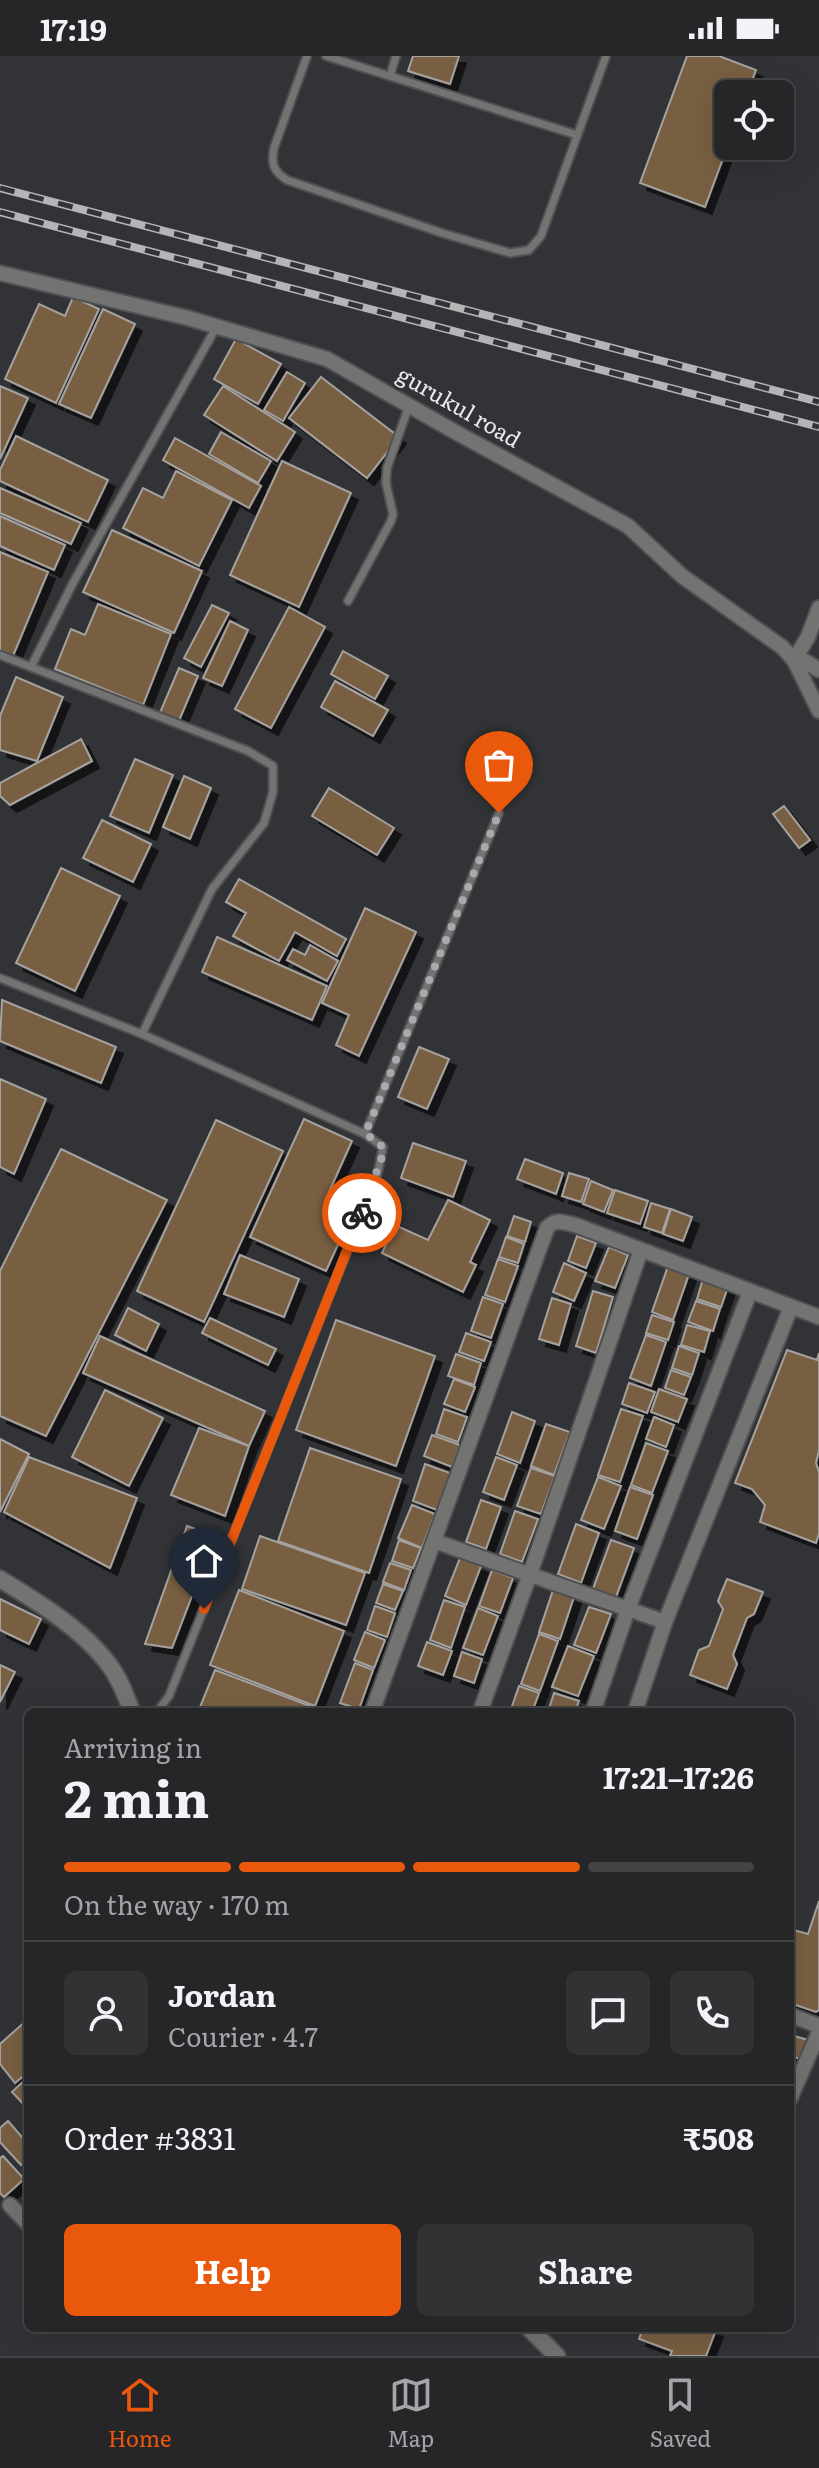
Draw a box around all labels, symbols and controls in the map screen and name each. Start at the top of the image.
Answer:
text: 17:19 [40,6,107,50]
map controls [714,80,794,160]
button: locate [714,80,794,160]
street label: gurukul road [392,357,528,454]
pin [465,731,533,813]
icon: bag [477,743,521,787]
courier [322,1173,402,1253]
icon: bike [340,1191,384,1235]
pin [170,1527,238,1609]
icon: home [182,1539,226,1583]
text: Arriving in [64,1727,202,1766]
text: 17:21–17:26 [603,1754,754,1798]
text: 2 min [64,1757,209,1834]
text: On the way · 170 m [64,1884,290,1923]
button: person [64,1971,148,2055]
button: chat [566,1971,650,2055]
button: phone [670,1971,754,2055]
text: Jordan [168,1972,276,2016]
text: Courier · 4.7 [168,2016,318,2055]
text: Order #3831 [64,2115,236,2159]
text: ₹508 [683,2115,754,2159]
button: Help [64,2224,401,2316]
button: Share [417,2224,754,2316]
tab: Home [108,2373,171,2454]
tab: Map [387,2373,434,2454]
tab: Saved [650,2373,711,2454]

